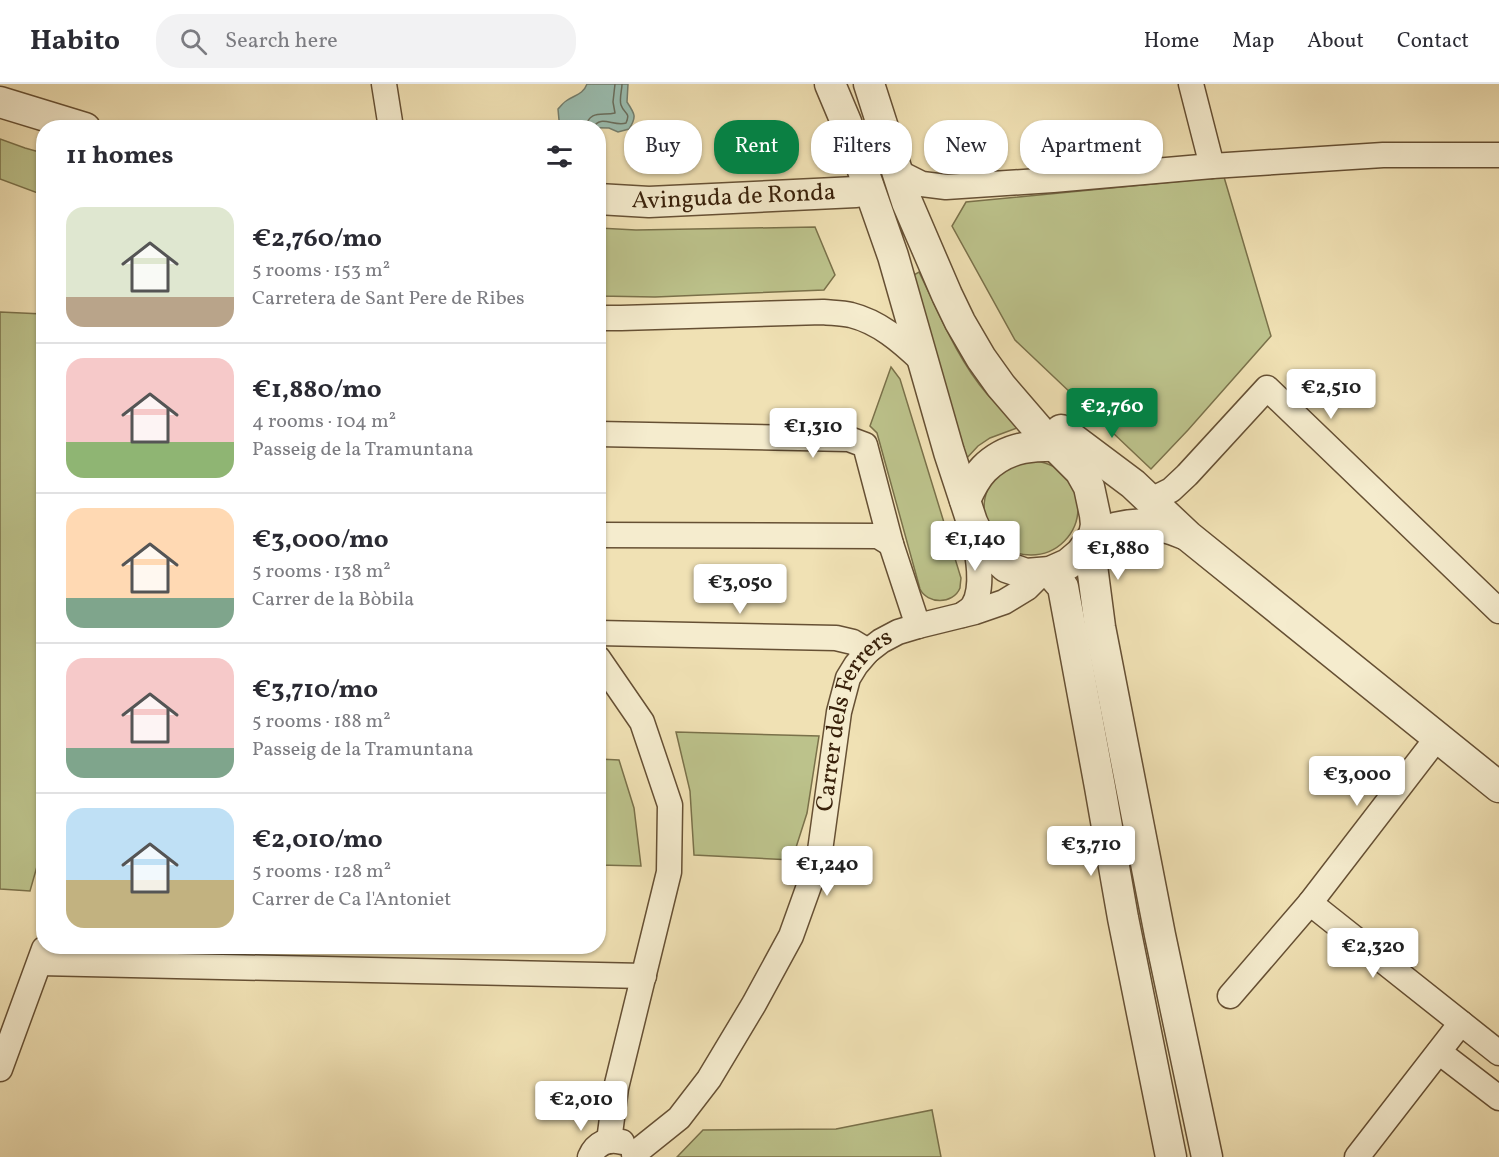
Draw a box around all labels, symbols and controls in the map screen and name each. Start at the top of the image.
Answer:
search box [156,14,576,68]
text: Habito [30,22,120,61]
icon: search [177,25,210,58]
text: Search here [225,26,338,57]
text: Home [1144,27,1199,56]
text: Map [1232,27,1274,56]
text: About [1307,27,1364,56]
text: Contact [1397,27,1469,56]
chip: Buy [624,120,702,174]
chip: Rent [714,120,799,174]
chip: Filters [811,120,912,174]
chip: New [924,120,1008,174]
chip: Apartment [1020,120,1163,174]
text: 11 homes [66,138,173,174]
icon: filters [543,140,576,173]
street label: Avinguda de Ronda [631,176,837,219]
text: €2,760/mo [252,221,382,257]
icon: home [114,231,186,303]
text: 5 rooms · 153 m² [252,257,390,285]
text: Carretera de Sant Pere de Ribes [252,285,525,313]
pin: €2,510 [1282,369,1380,420]
text: €1,880/mo [252,372,382,408]
text: €2,510 [1301,374,1361,402]
icon: home [114,382,186,454]
pin: €2,760 [1063,388,1161,439]
text: €2,760 [1081,393,1143,421]
text: 4 rooms · 104 m² [252,408,396,436]
pin: €1,310 [764,408,862,459]
text: €1,310 [784,413,842,441]
text: Passeig de la Tramuntana [252,436,474,464]
pin: €1,140 [926,521,1024,572]
text: €3,000/mo [252,522,389,558]
text: €1,140 [945,526,1005,554]
pin: €1,880 [1069,530,1167,581]
icon: home [114,532,186,604]
text: €1,880 [1087,535,1149,563]
text: 5 rooms · 138 m² [252,558,391,586]
pin: €3,050 [691,564,789,615]
text: €3,050 [708,569,772,597]
text: Carrer de la Bòbila [252,586,414,614]
street label: Carrer dels Ferrers [809,621,899,814]
text: €3,710/mo [252,672,378,708]
icon: home [114,682,186,754]
text: 5 rooms · 188 m² [252,708,391,736]
text: Passeig de la Tramuntana [252,736,474,764]
pin: €3,000 [1308,756,1406,807]
text: €3,000 [1323,761,1391,789]
text: €2,010/mo [252,822,383,858]
pin: €3,710 [1042,826,1140,877]
text: €3,710 [1061,831,1121,859]
icon: home [114,832,186,904]
pin: €1,240 [778,846,876,897]
text: €1,240 [796,851,858,879]
text: 5 rooms · 128 m² [252,858,391,886]
text: Carrer de Ca l'Antoniet [252,886,451,914]
pin: €2,320 [1324,928,1422,979]
text: €2,320 [1341,933,1405,961]
pin: €2,010 [532,1081,630,1132]
text: €2,010 [549,1086,613,1114]

